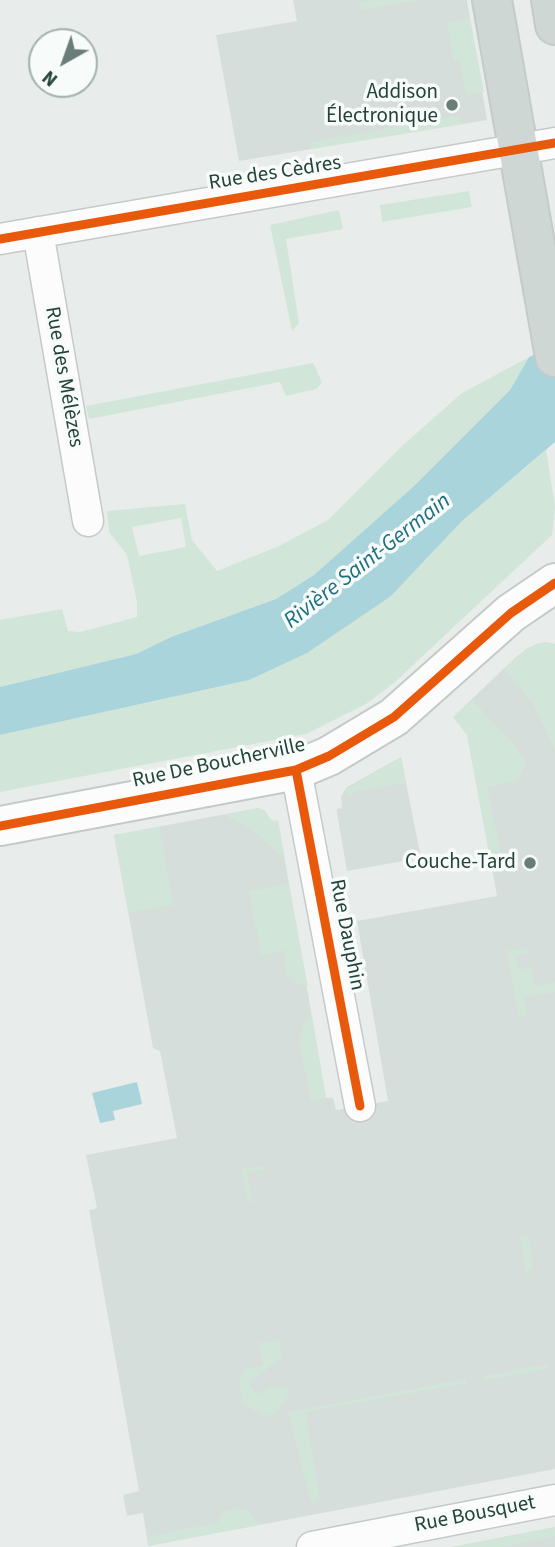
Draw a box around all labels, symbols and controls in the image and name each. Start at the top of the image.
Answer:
north arrow [28,28,98,98]
text: N [37,64,64,92]
place label: Addison Électronique [326,80,438,130]
marker: Addison Électronique [444,97,460,113]
street label: Rue des Cèdres [207,151,343,197]
street label: Rue des Mélèzes [38,305,88,449]
water label: Rivière Saint-Germain [279,488,457,636]
street label: Rue De Boucherville [130,733,308,795]
place label: Couche-Tard [405,850,516,876]
marker: Couche-Tard [522,855,538,871]
street label: Rue Dauphin [323,877,369,993]
street label: Rue Bousquet [413,1491,537,1539]

